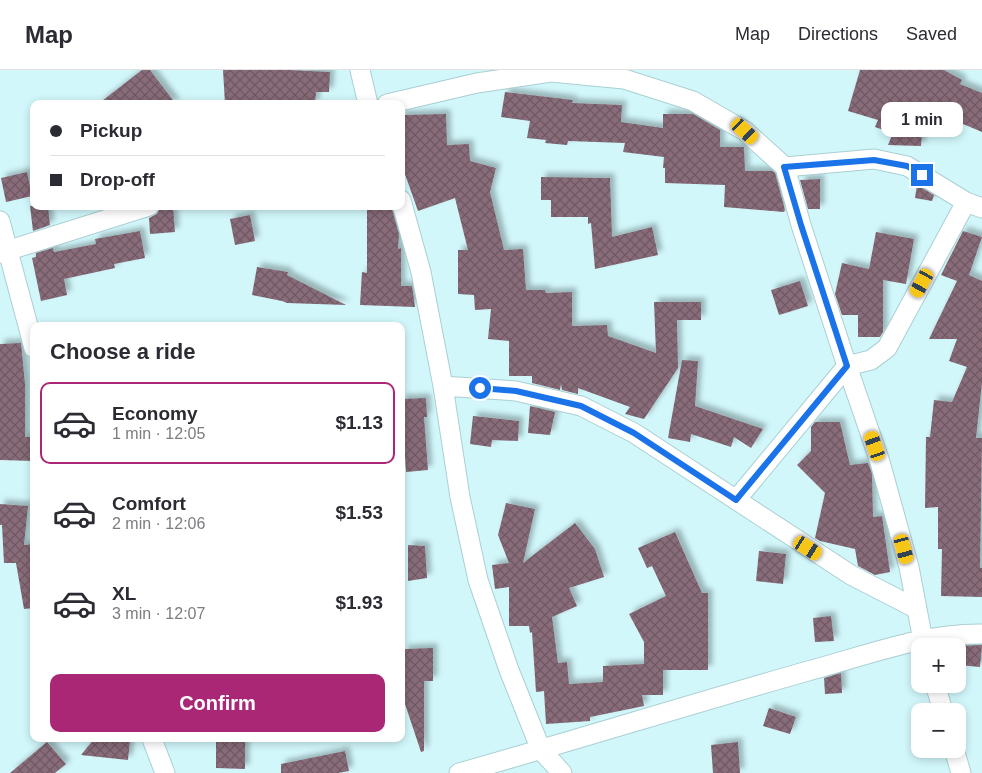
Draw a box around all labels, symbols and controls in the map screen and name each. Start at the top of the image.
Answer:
text: Map [25,21,73,48]
text: Map [735,24,770,44]
text: Directions [798,24,878,44]
text: Saved [906,24,957,44]
callout: 1 min [881,102,963,138]
text: 1 min [901,111,943,128]
car [728,115,761,147]
text: Pickup [80,120,142,141]
route end [911,164,933,186]
text: Drop-off [80,169,155,190]
car [908,266,935,300]
text: Choose a ride [50,339,195,364]
route start [469,377,491,399]
icon: car [52,401,97,446]
text: Economy [112,403,198,424]
text: $1.13 [335,412,383,433]
text: 1 min · 12:05 [112,425,205,442]
car [863,429,886,463]
icon: car [52,491,97,536]
text: Comfort [112,493,186,514]
text: $1.53 [335,502,383,523]
text: 2 min · 12:06 [112,515,205,532]
car [892,533,915,565]
car [791,534,824,562]
icon: car [52,581,97,626]
text: XL [112,583,136,604]
text: $1.93 [335,592,383,613]
text: 3 min · 12:07 [112,605,205,622]
map controls [911,638,966,758]
button: + [911,638,966,693]
button: Confirm [50,674,385,732]
button: − [911,703,966,758]

